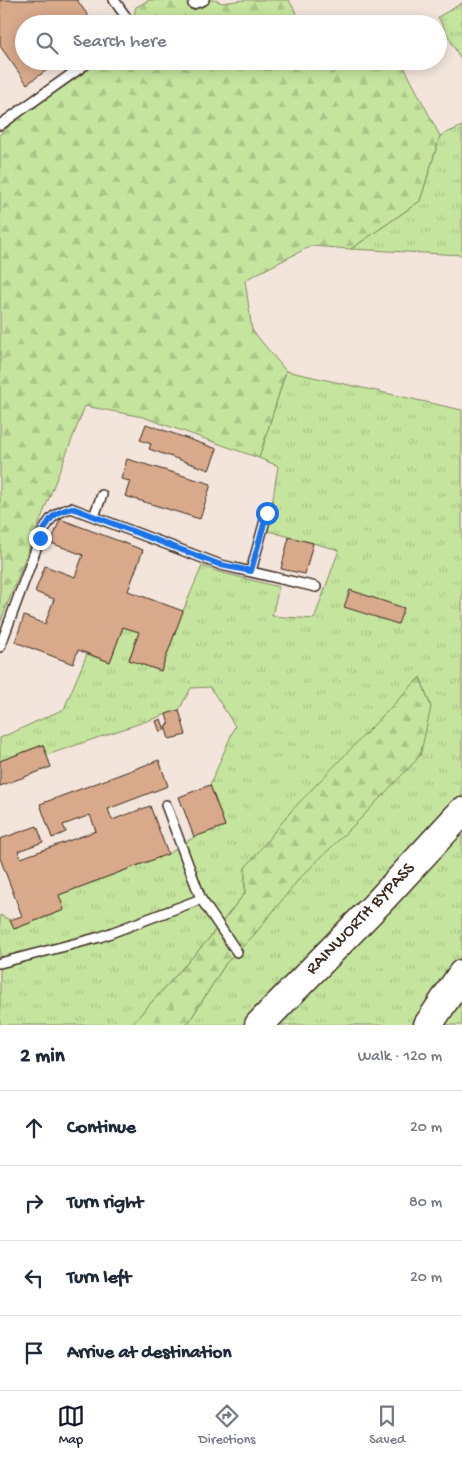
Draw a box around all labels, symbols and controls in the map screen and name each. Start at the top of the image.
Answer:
search box [15,15,447,70]
icon: search [33,29,61,57]
text: Search here [73,31,167,54]
route start [256,502,279,525]
route end [29,527,52,550]
street label: RAINWORTH BYPASS [302,858,420,980]
text: 2 min [20,1045,65,1070]
text: Walk · 120 m [358,1048,442,1067]
icon: ahead [20,1114,48,1142]
text: Continue [67,1117,136,1140]
text: 20 m [410,1119,442,1138]
icon: right [20,1189,48,1217]
text: Turn right [67,1192,143,1215]
text: 80 m [409,1194,442,1213]
icon: left [20,1264,48,1292]
text: Turn left [67,1267,131,1290]
text: 20 m [410,1269,442,1288]
icon: arrive [20,1339,48,1367]
text: Arrive at destination [67,1342,231,1365]
tab: Map [57,1402,85,1449]
tab: Directions [199,1402,256,1449]
tab: Saved [369,1402,405,1449]

